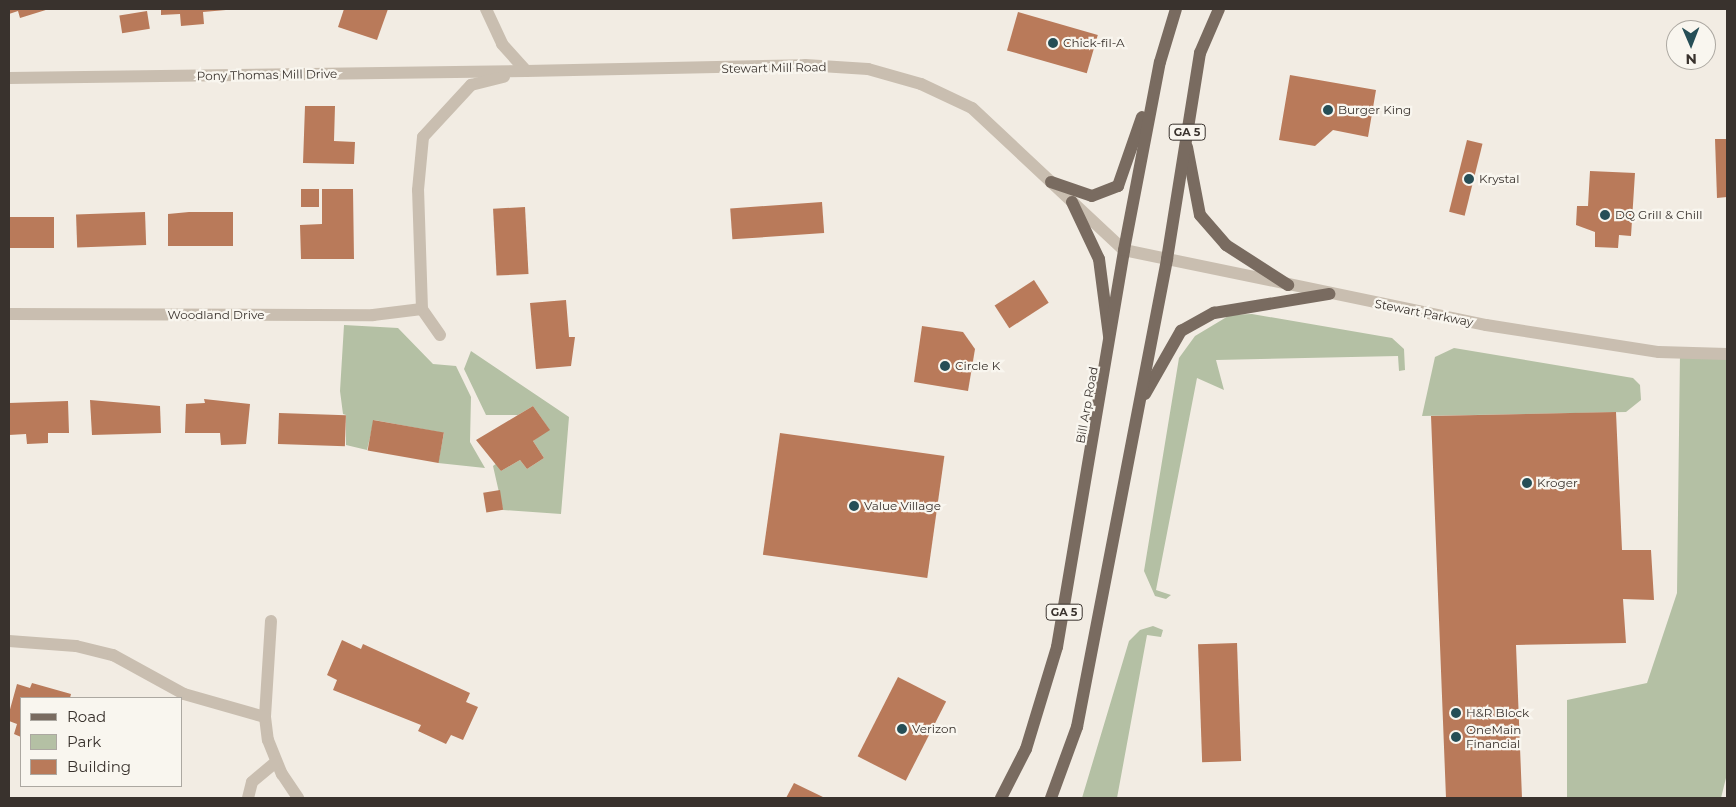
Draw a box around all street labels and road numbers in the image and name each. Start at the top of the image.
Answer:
street label: Stewart Mill Road [721,60,827,76]
street label: Pony Thomas Mill Drive [197,67,337,83]
road number: GA 5 [1168,124,1206,140]
street label: Stewart Parkway [1373,296,1475,330]
street label: Woodland Drive [168,308,264,322]
street label: Bill Arp Road [1073,365,1101,445]
road number: GA 5 [1045,604,1083,620]

